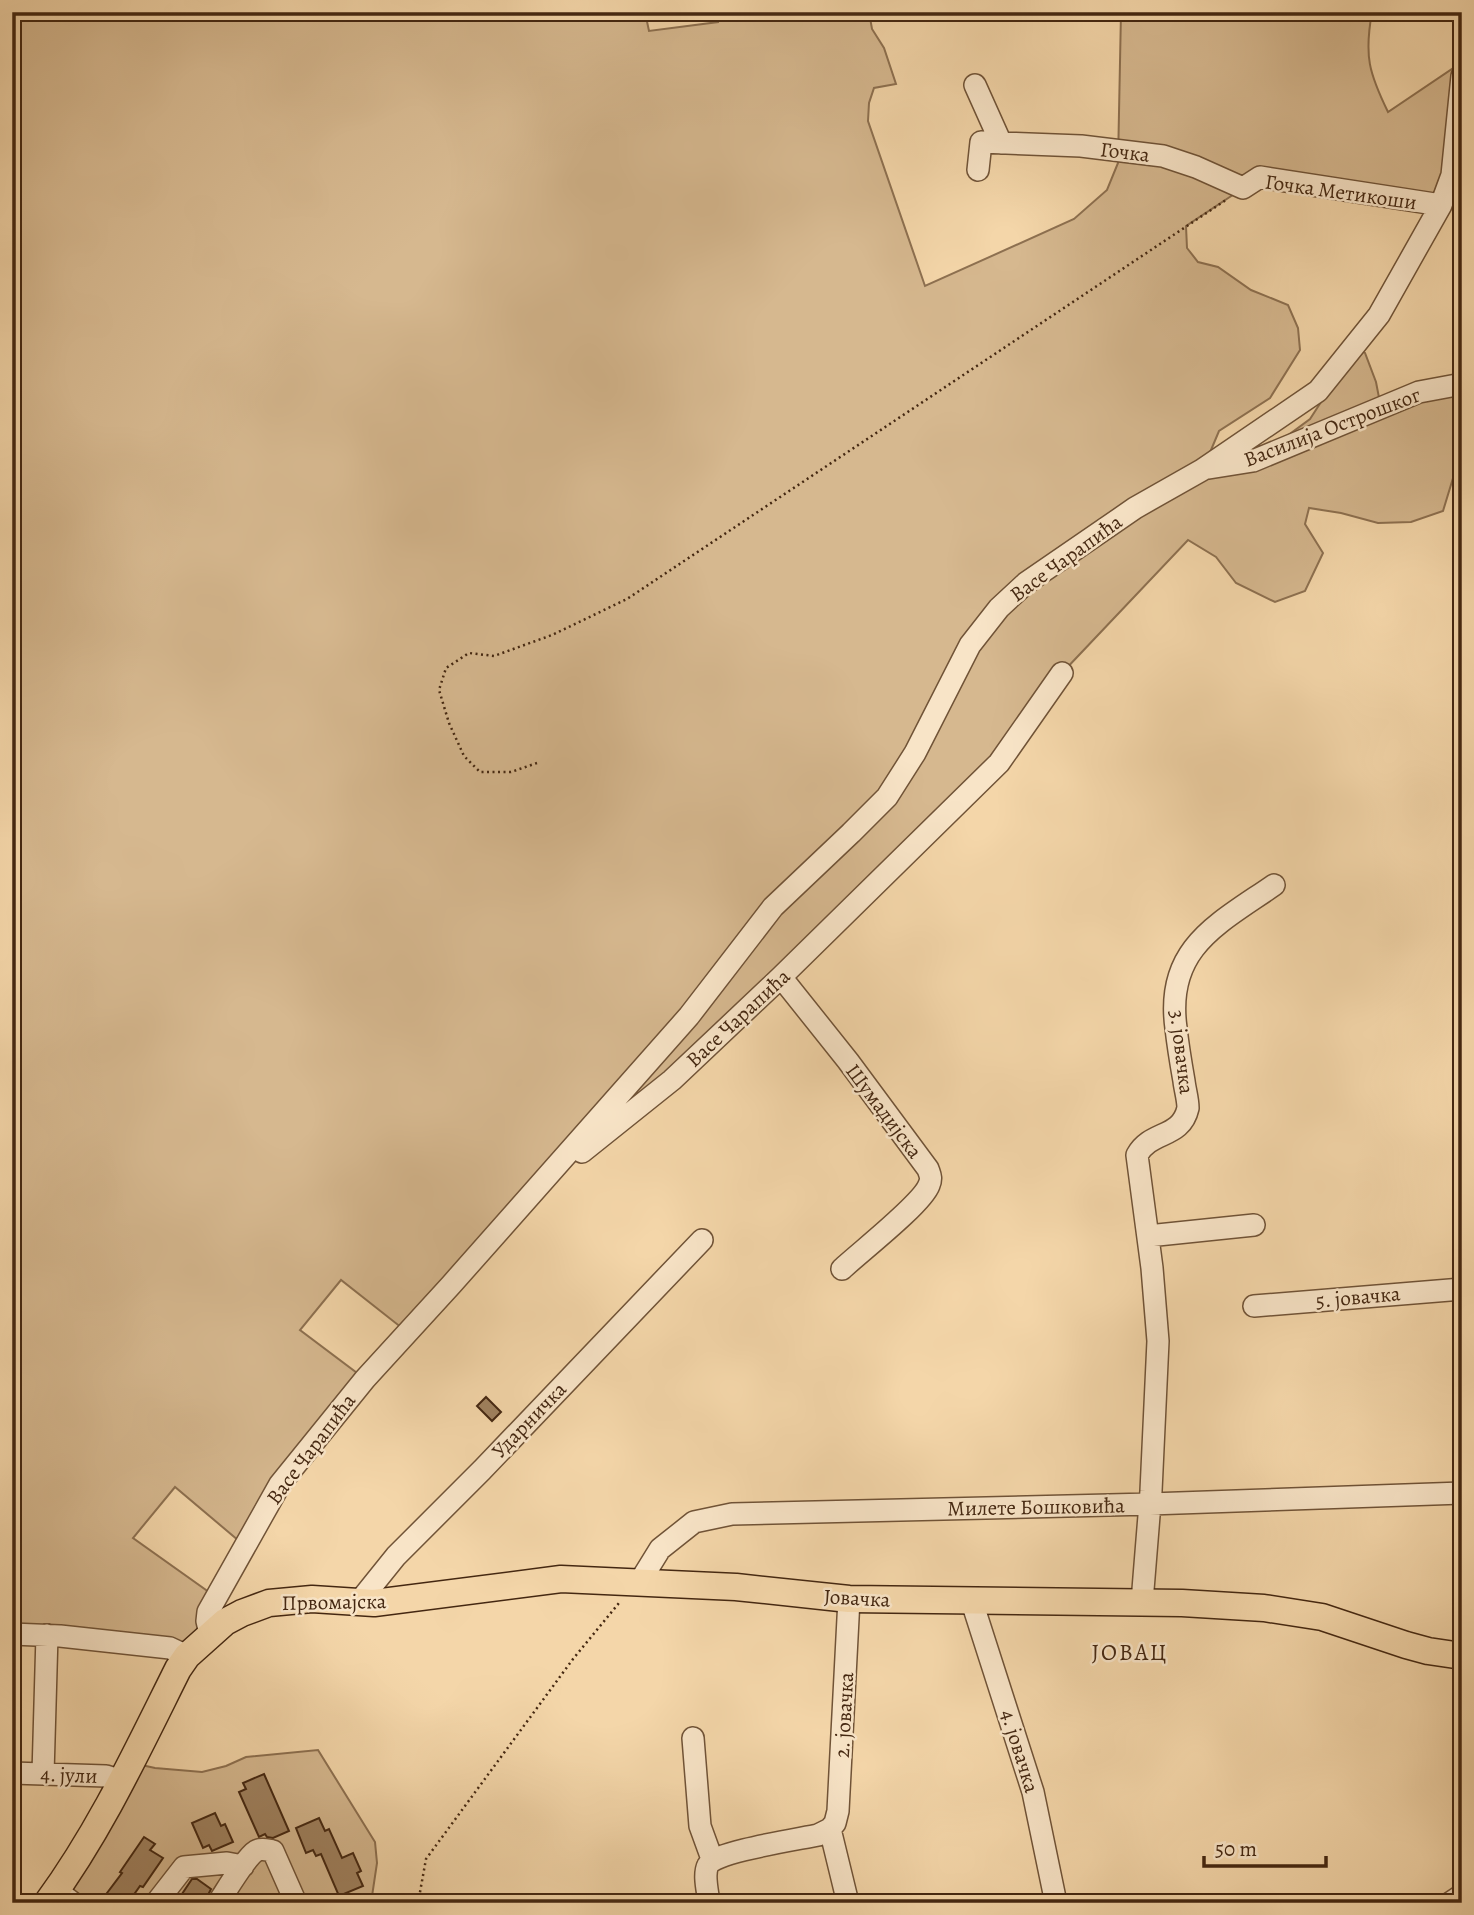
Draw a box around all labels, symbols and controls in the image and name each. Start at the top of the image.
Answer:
street label: Гочка [1099,135,1152,169]
street label: Гочка Метикоши [1263,167,1419,217]
street label: Василија Острошког [1240,380,1425,474]
street label: Васе Чарапића [1004,508,1128,608]
street label: Васе Чарапића [680,962,796,1073]
street label: 3. јовачка [1163,1008,1201,1096]
street label: Шумадијска [839,1058,929,1164]
street label: 5. јовачка [1314,1279,1402,1315]
street label: Ударничка [485,1375,573,1464]
street label: Васе Чарапића [260,1387,362,1510]
street label: Милете Бошковића [947,1491,1125,1523]
street label: Јовачка [823,1582,891,1614]
street label: Првомајска [281,1587,387,1617]
district label: ЈОВАЦ [1092,1637,1168,1668]
street label: 2. јовачка [828,1671,860,1759]
street label: 4. јовачка [994,1706,1046,1796]
street label: 4. јули [40,1760,98,1790]
scale bar [1204,1824,1327,1868]
text: 50 m [1215,1835,1257,1863]

